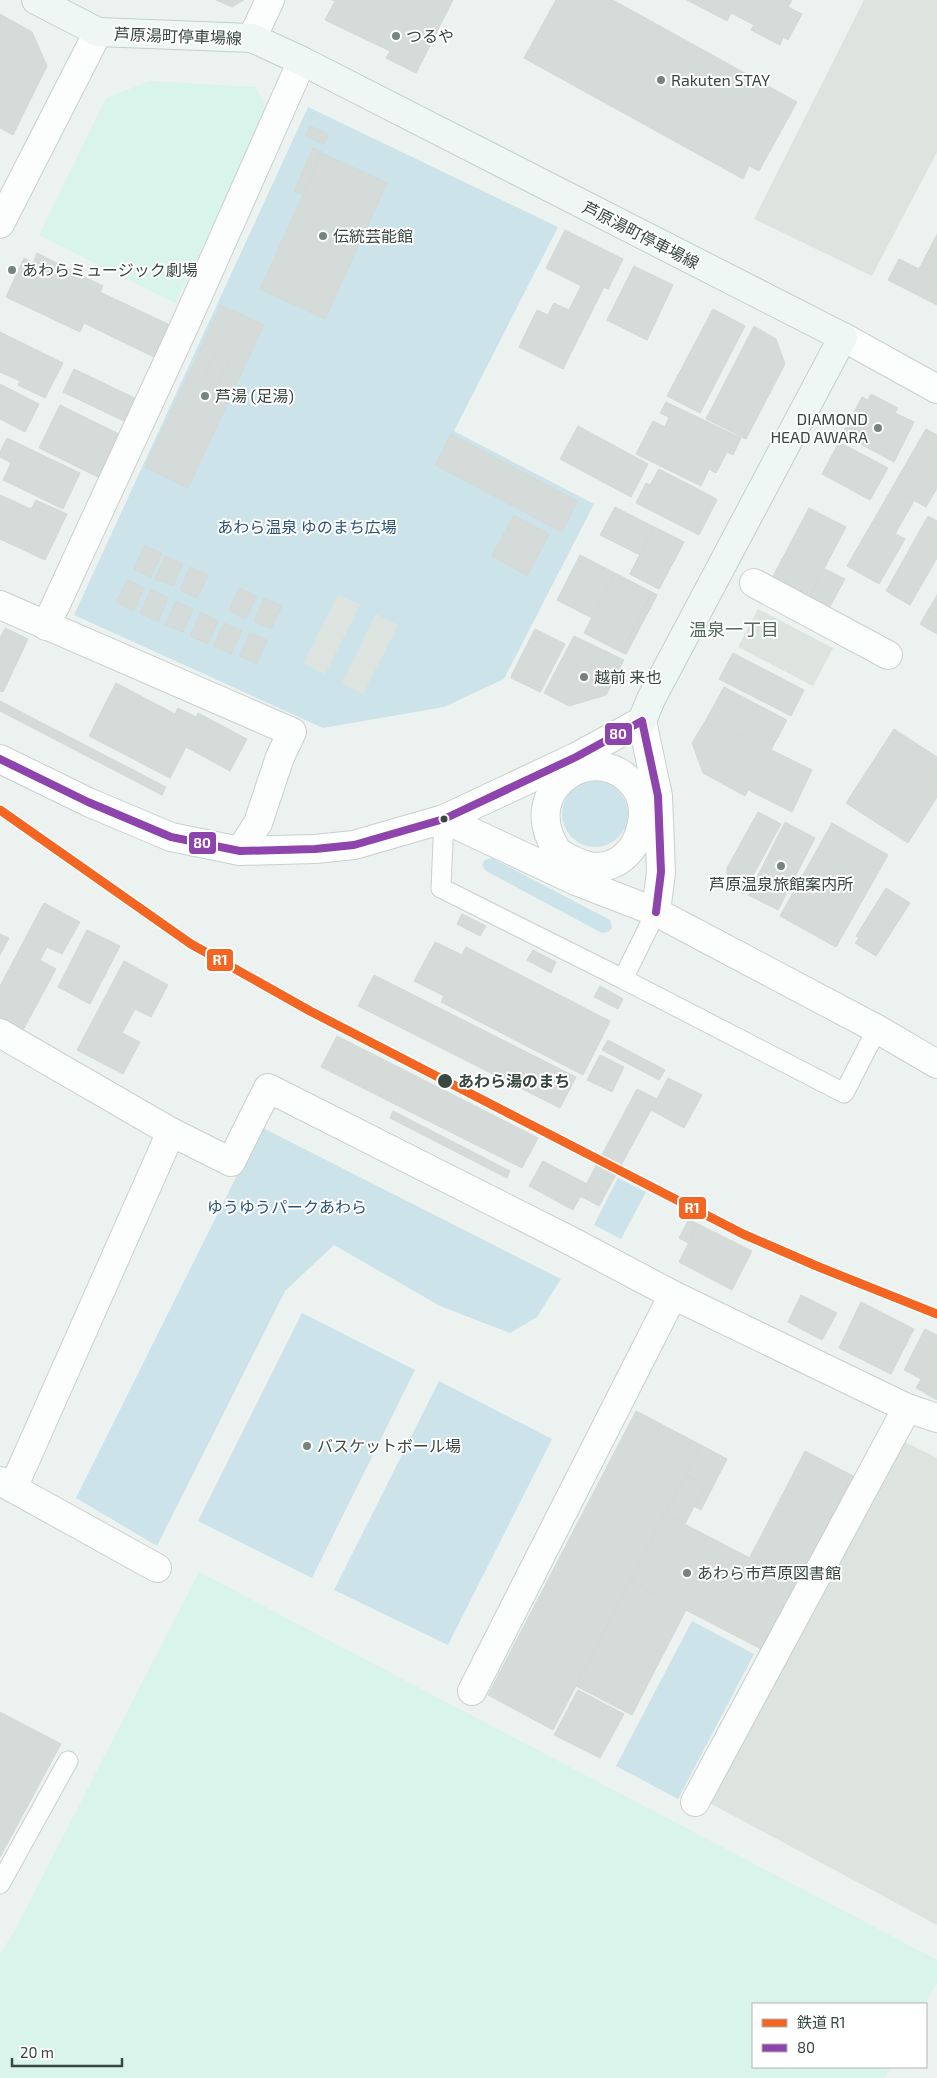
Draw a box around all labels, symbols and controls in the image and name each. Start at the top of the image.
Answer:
street label: 芦原湯町停車場線 [114,24,242,47]
place label: つるや [406,26,454,45]
marker: つるや [390,30,402,42]
place label: Rakuten STAY [671,70,770,89]
marker: Rakuten STAY [655,74,667,86]
street label: 芦原湯町停車場線 [580,197,703,272]
place label: 伝統芸能館 [333,226,413,245]
marker: 伝統芸能館 [317,230,329,242]
place label: あわらミュージック劇場 [22,260,198,279]
marker: あわらミュージック劇場 [6,264,18,276]
place label: 芦湯 (足湯) [215,386,294,405]
marker: 芦湯 (足湯) [199,390,211,402]
place label: DIAMOND HEAD AWARA [770,409,868,446]
marker: DIAMOND HEAD AWARA [872,422,884,434]
park label: あわら温泉 ゆのまち広場 [217,517,397,536]
district label: 温泉一丁目 [689,618,779,640]
place label: 越前 来也 [594,667,662,686]
marker: 越前 来也 [578,671,590,683]
line badge: 80 [604,722,633,746]
text: 80 [609,725,627,742]
unlabelled marker [439,814,449,824]
line badge: 80 [188,831,217,855]
text: 80 [193,834,211,851]
marker: 芦原温泉旅館案内所 [775,860,787,872]
place label: 芦原温泉旅館案内所 [709,874,853,893]
line badge: R1 [206,948,234,972]
text: R1 [212,951,228,968]
place label: あわら湯のまち [458,1071,570,1090]
marker: あわら湯のまち [436,1072,454,1090]
line badge: R1 [678,1196,707,1220]
park label: ゆうゆうパークあわら [207,1197,367,1216]
text: R1 [684,1199,700,1216]
place label: バスケットボール場 [317,1436,461,1455]
marker: バスケットボール場 [301,1440,313,1452]
place label: あわら市芦原図書館 [697,1563,841,1582]
marker: あわら市芦原図書館 [681,1567,693,1579]
legend [752,2003,927,2068]
text: 鉄道 R1 [797,2013,846,2031]
scale bar [12,2036,122,2068]
text: 80 [797,2038,815,2056]
text: 20 m [20,2043,54,2061]

